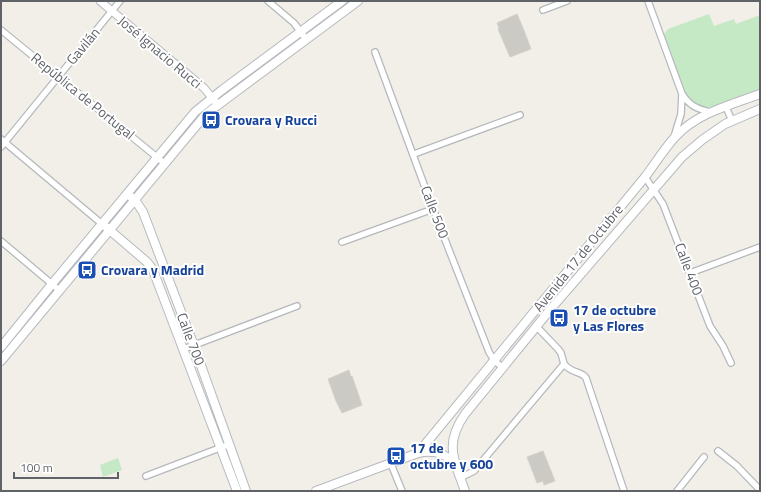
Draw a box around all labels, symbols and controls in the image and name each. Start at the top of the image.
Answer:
street label: José Ignacio Rucci [114,10,207,93]
street label: Gavilán [61,22,105,69]
street label: República de Portugal [27,47,140,144]
bus stop icon: Crovara y Rucci [200,109,222,131]
place label: Crovara y Rucci [225,109,317,130]
street label: Calle 500 [416,182,455,241]
street label: Avenida 17 de Octubre [528,199,628,316]
street label: Calle 400 [670,239,709,298]
bus stop icon: Crovara y Madrid [76,259,98,281]
place label: Crovara y Madrid [101,259,204,280]
place label: 17 de octubre y Las Flores [573,299,656,336]
bus stop icon: 17 de octubre y Las Flores [548,307,570,329]
street label: Calle 700 [172,309,211,368]
place label: 17 de octubre y 600 [410,437,493,474]
bus stop icon: 17 de octubre y 600 [385,445,407,467]
scale bar [14,454,118,480]
text: 100 m [20,458,53,477]

